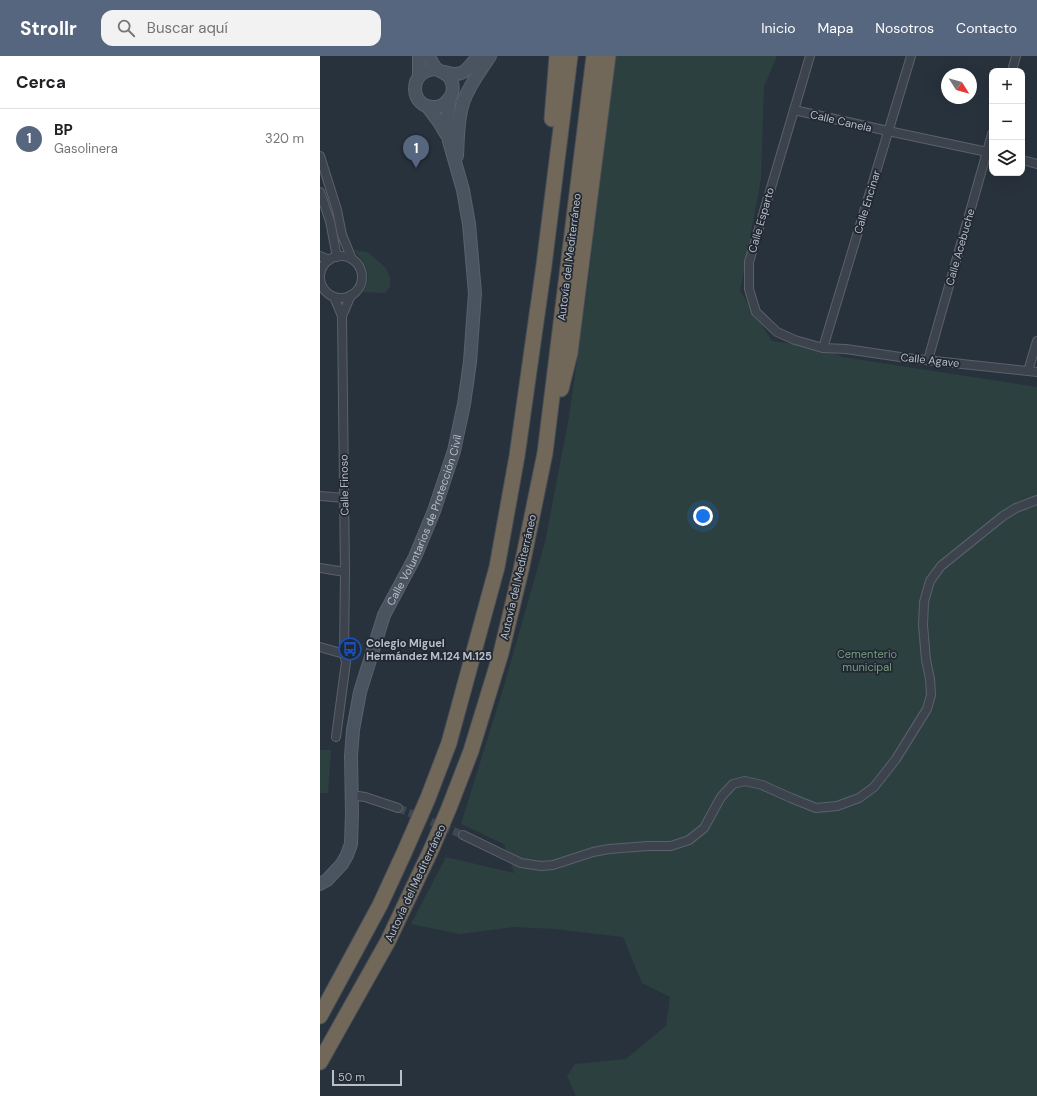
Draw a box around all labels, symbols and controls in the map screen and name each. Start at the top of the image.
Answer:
search box [101,10,381,46]
text: Strollr [20,16,77,41]
icon: search [115,17,137,39]
text: Buscar aquí [147,18,228,38]
text: Inicio [761,19,796,37]
text: Mapa [818,19,853,37]
text: Nosotros [875,19,934,37]
text: Contacto [956,19,1017,37]
north arrow [941,68,977,104]
map controls [989,68,1025,176]
button: + [989,68,1025,104]
text: Cerca [16,71,66,93]
button: − [989,104,1025,140]
street label: Calle Canela [809,107,873,135]
text: BP [54,120,73,140]
text: 1 [27,130,31,147]
text: 320 m [265,130,304,147]
pin: 1 [403,135,429,168]
text: Gasolinera [54,140,118,157]
button: layers [989,140,1025,176]
street label: Calle Encinar [851,168,883,236]
street label: Calle Esparto [745,186,777,254]
street label: Autovía del Mediterráneo [554,193,584,321]
street label: Calle Acebuche [942,207,978,287]
street label: Calle Agave [900,350,960,370]
street label: Calle Voluntarios de Protección Civíl [383,433,464,608]
street label: Calle Finoso [336,454,352,516]
your location [693,506,713,526]
street label: Autovía del Mediterráneo [497,513,539,641]
bus stop icon: Colegio Miguel Hermández M.124 M.125 [337,636,363,662]
place label: Colegio Miguel Hermández M.124 M.125 [366,636,492,663]
park label: Cementerio municipal [837,647,897,674]
street label: Autovía del Mediterráneo [382,822,448,944]
scale bar [332,1068,402,1087]
text: 50 m [338,1070,365,1084]

